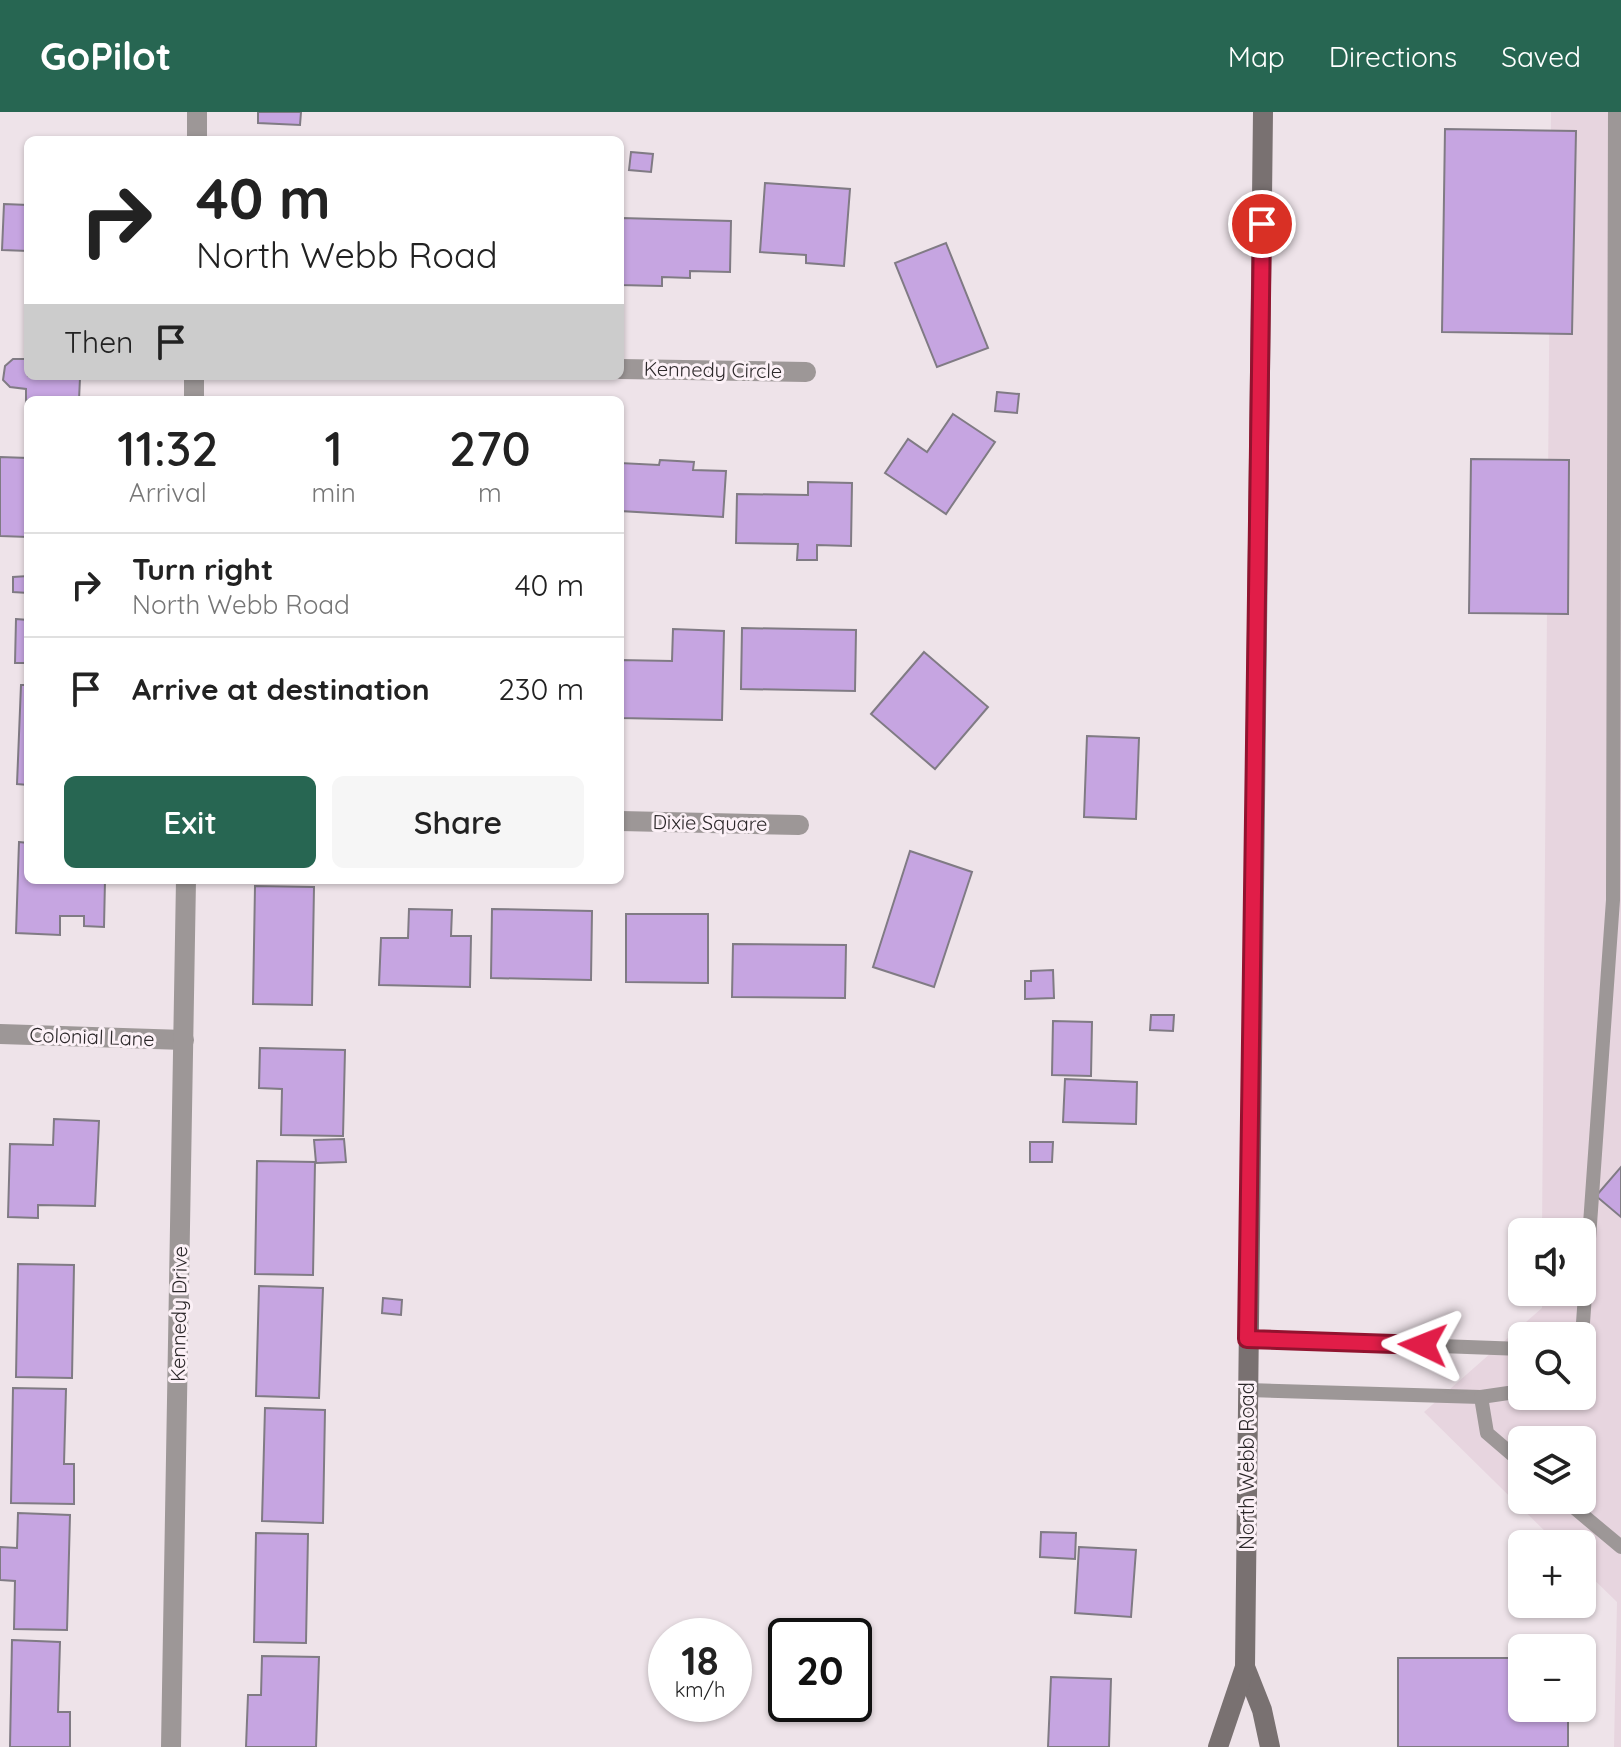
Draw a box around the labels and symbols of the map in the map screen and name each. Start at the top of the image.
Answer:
pin [1228,190,1296,258]
street label: Kennedy Circle [644,356,782,383]
street label: Dixie Square [652,809,768,836]
street label: Colonial Lane [29,1022,155,1051]
street label: Kennedy Drive [165,1246,192,1382]
position arrow [1381,1303,1465,1387]
street label: North Webb Road [1234,1382,1259,1550]
speed limit sign: 20 [768,1618,872,1722]

